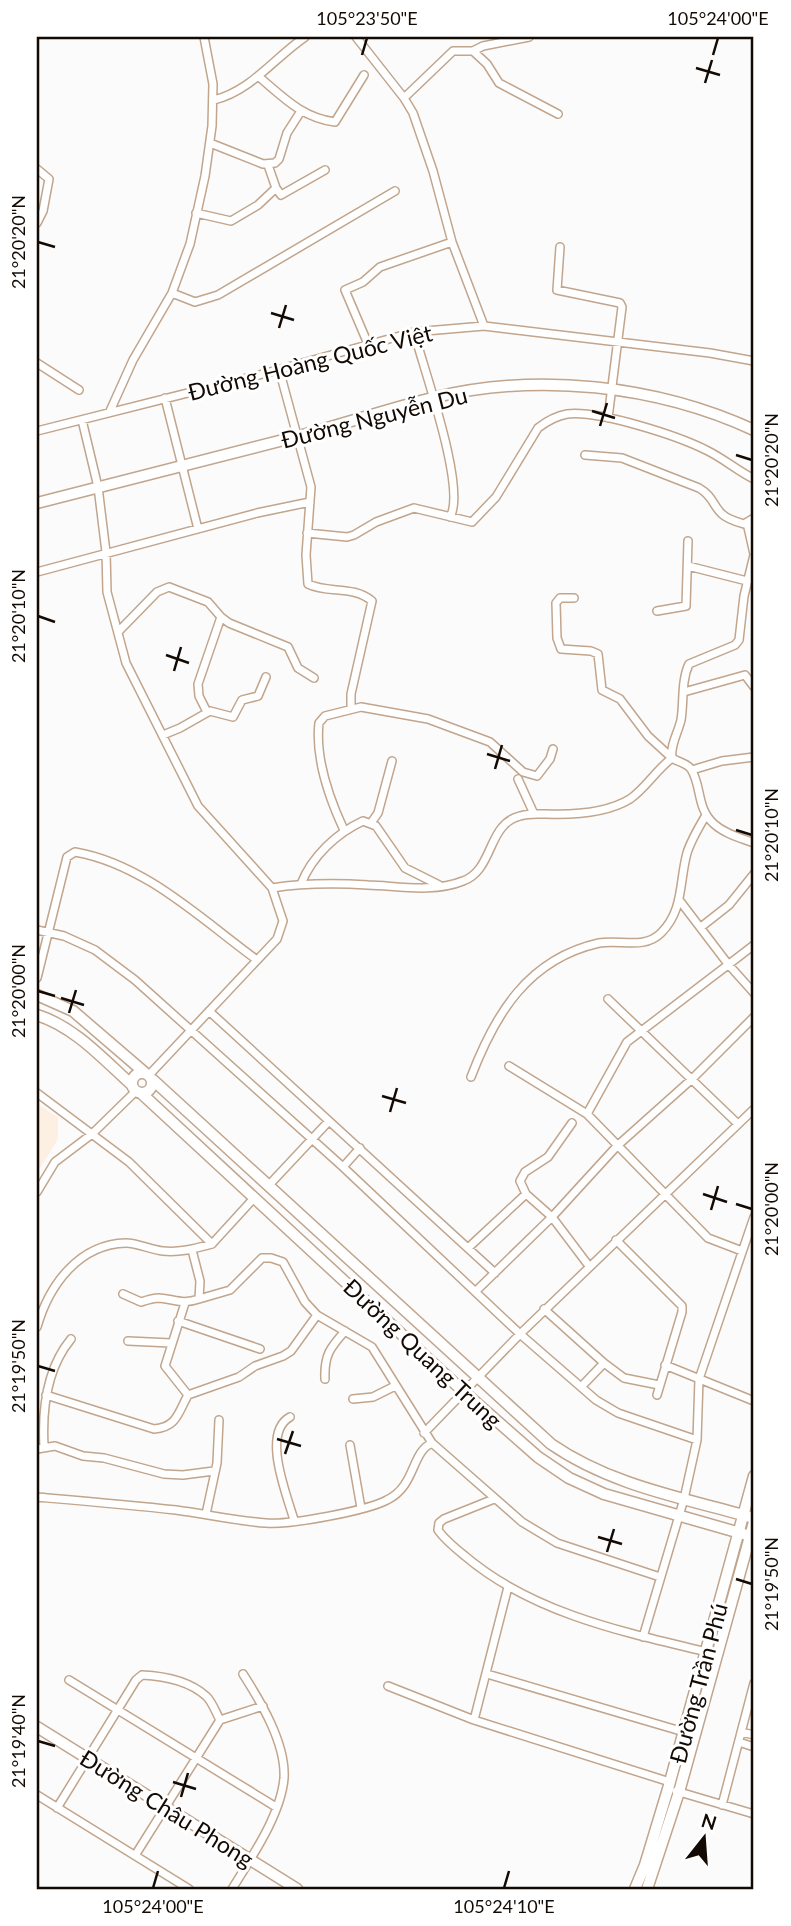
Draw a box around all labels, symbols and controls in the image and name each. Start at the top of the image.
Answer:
text: 105°23'50"E [316,7,418,29]
text: 105°24'00"E [667,7,769,29]
text: 21°20'20"N [7,195,29,289]
street label: Đường Hoàng Quốc Việt [185,318,436,406]
street label: Đường Nguyễn Du [278,380,470,454]
text: 21°20'20"N [760,413,782,507]
text: 21°20'10"N [7,569,29,663]
text: 21°20'10"N [760,788,782,882]
text: 21°20'00"N [7,944,29,1038]
text: 21°20'00"N [760,1162,782,1256]
street label: Đường Quang Trung [338,1272,508,1434]
text: 21°19'50"N [7,1319,29,1413]
text: 21°19'50"N [760,1537,782,1631]
street label: Đường Trần Phú [663,1600,733,1766]
text: 21°19'40"N [7,1694,29,1788]
street label: Đường Châu Phong [75,1743,259,1873]
north arrow [668,1804,738,1874]
text: N [699,1808,719,1834]
text: 105°24'00"E [102,1895,204,1917]
text: 105°24'10"E [453,1895,555,1917]

